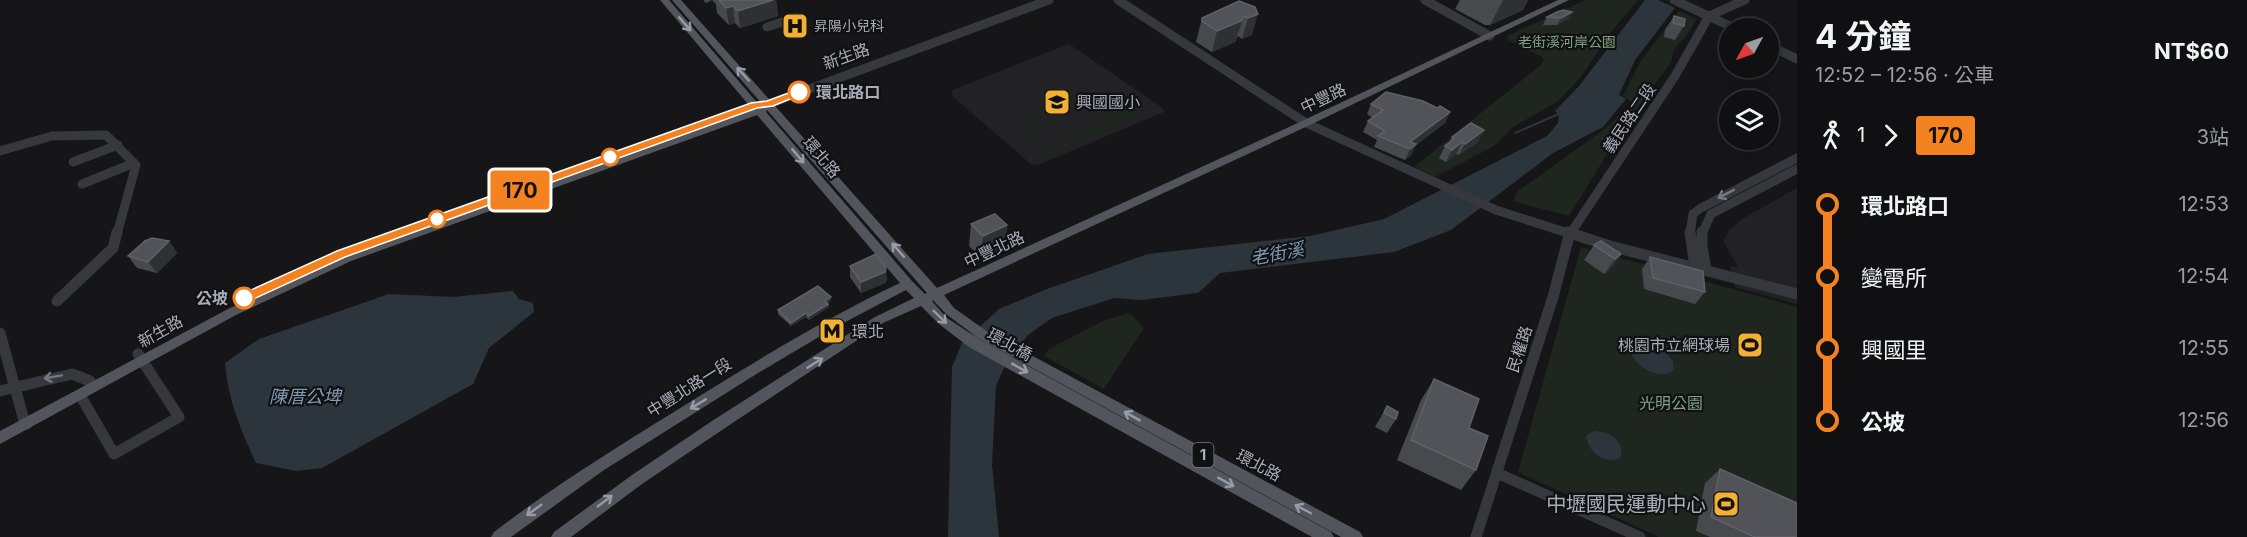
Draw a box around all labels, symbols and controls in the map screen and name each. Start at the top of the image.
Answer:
hospital icon: 昇陽小兒科 [780,11,810,41]
one-way arrow [678,16,692,31]
text: 4 分鐘 [1815,16,1911,56]
place label: 昇陽小兒科 [814,17,884,34]
north arrow [1719,18,1779,78]
map controls [1719,18,1779,150]
park label: 老街溪河岸公園 [1518,33,1616,50]
street label: 新生路 [820,38,872,74]
text: NT$60 [2154,38,2229,64]
text: 12:52 – 12:56 · 公車 [1815,63,1994,87]
one-way arrow [736,67,750,82]
street label: 中豐路 [1297,79,1349,117]
street label: 義民路二段 [1598,79,1660,157]
marker: 環北路口 [788,81,810,103]
place label: 環北路口 [816,82,880,102]
school or university icon: 興國國小 [1042,87,1072,117]
button: layers [1719,90,1779,150]
place label: 興國國小 [1076,92,1140,112]
icon: walk [1815,119,1848,152]
icon: forward [1874,119,1907,152]
text: 1 [1857,123,1865,147]
text: 170 [1928,123,1963,148]
text: 3站 [2197,125,2229,149]
street label: 環北路 [799,132,845,182]
unlabelled marker [601,148,619,166]
one-way arrow [791,148,804,164]
line badge: 170 [486,170,554,210]
text: 170 [502,178,538,203]
one-way arrow [1718,189,1736,201]
text: 12:53 [2178,192,2229,216]
text: 環北路口 [1861,193,1949,219]
unlabelled marker [428,210,446,228]
street label: 中豐北路 [961,226,1027,272]
water label: 老街溪 [1248,237,1308,269]
one-way arrow [891,243,905,258]
text: 12:54 [2178,264,2229,288]
text: 變電所 [1861,265,1927,291]
marker: 公坡 [233,287,255,309]
place label: 公坡 [196,288,228,308]
one-way arrow [932,310,947,324]
street label: 新生路 [134,311,186,351]
metro station icon: 環北 [817,316,847,346]
place label: 環北 [852,321,884,341]
street label: 民權路 [1502,323,1536,375]
street label: 環北橋 [984,324,1036,364]
sports icon: 桃園市立網球場 [1735,330,1765,360]
place label: 桃園市立網球場 [1618,335,1730,355]
text: 12:55 [2179,336,2229,360]
text: 興國里 [1861,337,1927,363]
street label: 中豐北路一段 [643,353,735,421]
one-way arrow [807,357,823,369]
one-way arrow [1011,363,1029,374]
one-way arrow [43,372,63,383]
water label: 陳厝公埤 [269,386,343,407]
park label: 光明公園 [1639,393,1703,413]
one-way arrow [690,398,707,410]
text: 12:56 [2178,408,2229,432]
text: 公坡 [1861,409,1905,435]
one-way arrow [1124,410,1141,422]
road number: 1 [1192,443,1214,467]
street label: 環北路 [1233,445,1285,485]
one-way arrow [1217,476,1234,488]
sports icon: 中壢國民運動中心 [1711,489,1741,519]
place label: 中壢國民運動中心 [1546,492,1706,516]
one-way arrow [597,495,613,508]
one-way arrow [1295,503,1312,515]
one-way arrow [527,504,543,516]

